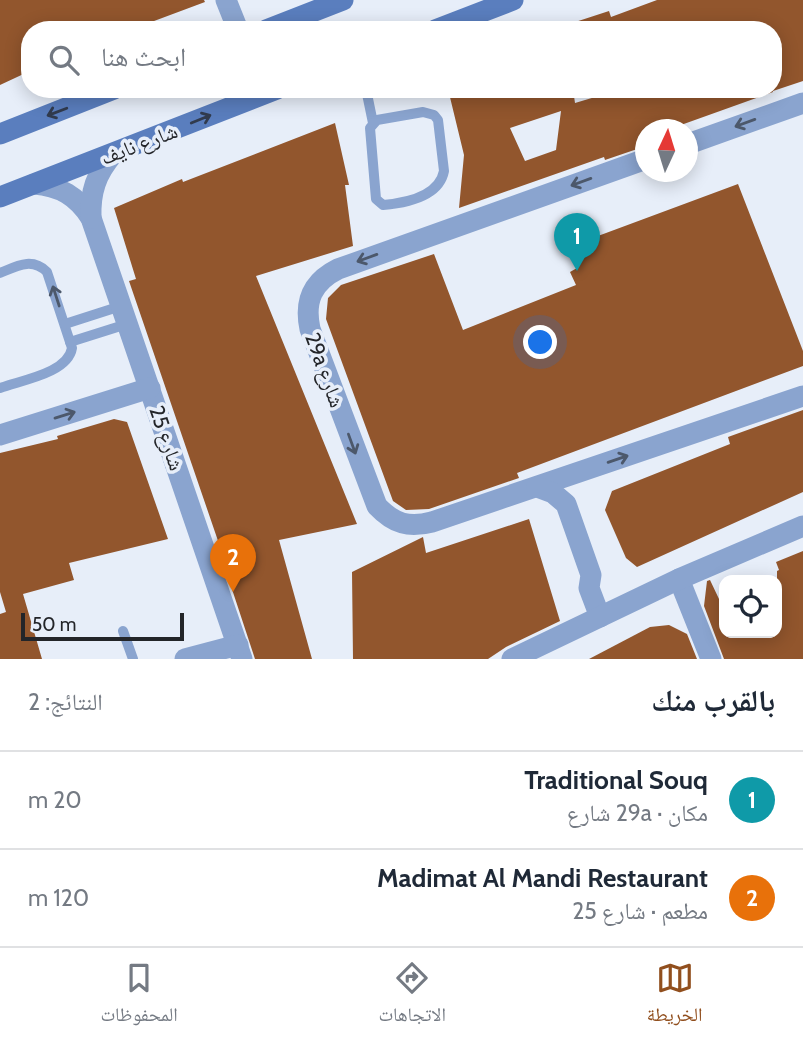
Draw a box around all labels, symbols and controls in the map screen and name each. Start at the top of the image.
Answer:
search box [21,21,782,98]
icon: search [45,41,83,79]
text: ابحث هنا [101,41,186,73]
one-way arrow [47,106,68,119]
one-way arrow [189,112,211,125]
street label: شارع نايف [97,118,181,171]
one-way arrow [735,118,757,130]
north arrow [635,119,698,182]
one-way arrow [571,176,593,189]
pin: 1 [554,213,600,271]
one-way arrow [357,253,379,265]
one-way arrow [49,285,62,307]
your location [523,325,557,359]
street label: 29a شارع [299,329,350,411]
street label: شارع 25 [143,402,190,474]
one-way arrow [54,407,76,420]
one-way arrow [347,432,360,454]
one-way arrow [607,452,629,464]
pin: 2 [210,534,256,592]
map controls [719,575,782,638]
button: locate [719,575,782,638]
scale bar [21,610,184,642]
text: 50 m [32,613,76,636]
text: بالقرب منك [651,682,775,719]
text: النتائج: 2 [28,688,103,716]
text: Traditional Souq [524,764,708,796]
text: 20 m [28,786,81,814]
text: 1 [748,786,756,814]
text: مكان · 29a شارع [567,799,708,827]
text: Madimat Al Mandi Restaurant [377,862,708,894]
text: 120 m [28,884,89,912]
text: 2 [746,884,758,912]
text: مطعم · شارع 25 [572,897,708,925]
tab: المحفوظات [100,959,178,1033]
tab: الاتجاهات [378,959,446,1033]
tab: الخريطة [647,959,703,1033]

